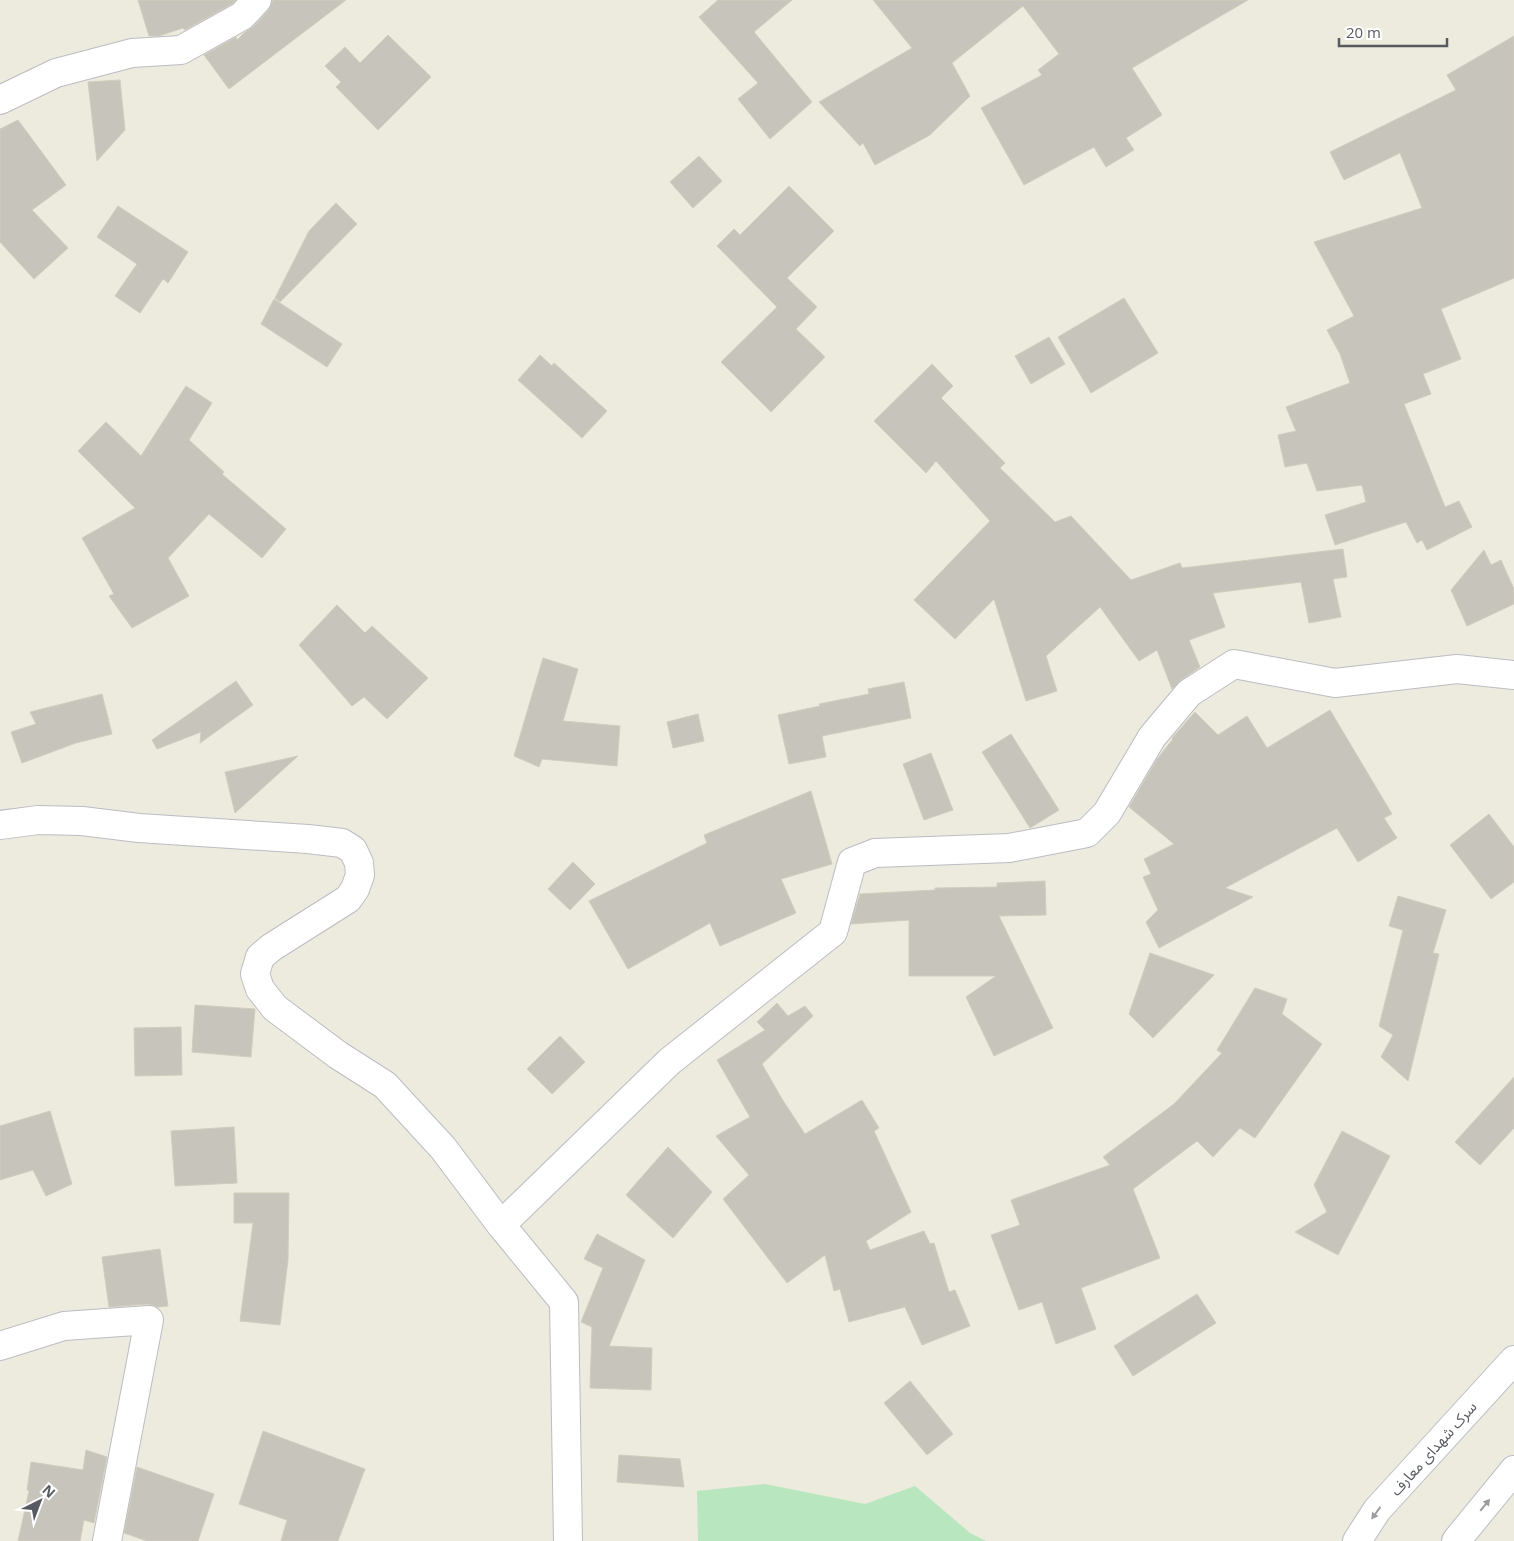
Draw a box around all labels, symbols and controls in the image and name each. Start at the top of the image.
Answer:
scale bar [1339,15,1446,47]
text: 20 m [1346,22,1381,42]
street label: سرک شهدای معارف [1385,1396,1481,1499]
north arrow [15,1476,65,1526]
text: N [38,1480,60,1502]
one-way arrow [1479,1499,1490,1512]
one-way arrow [1371,1506,1381,1520]

